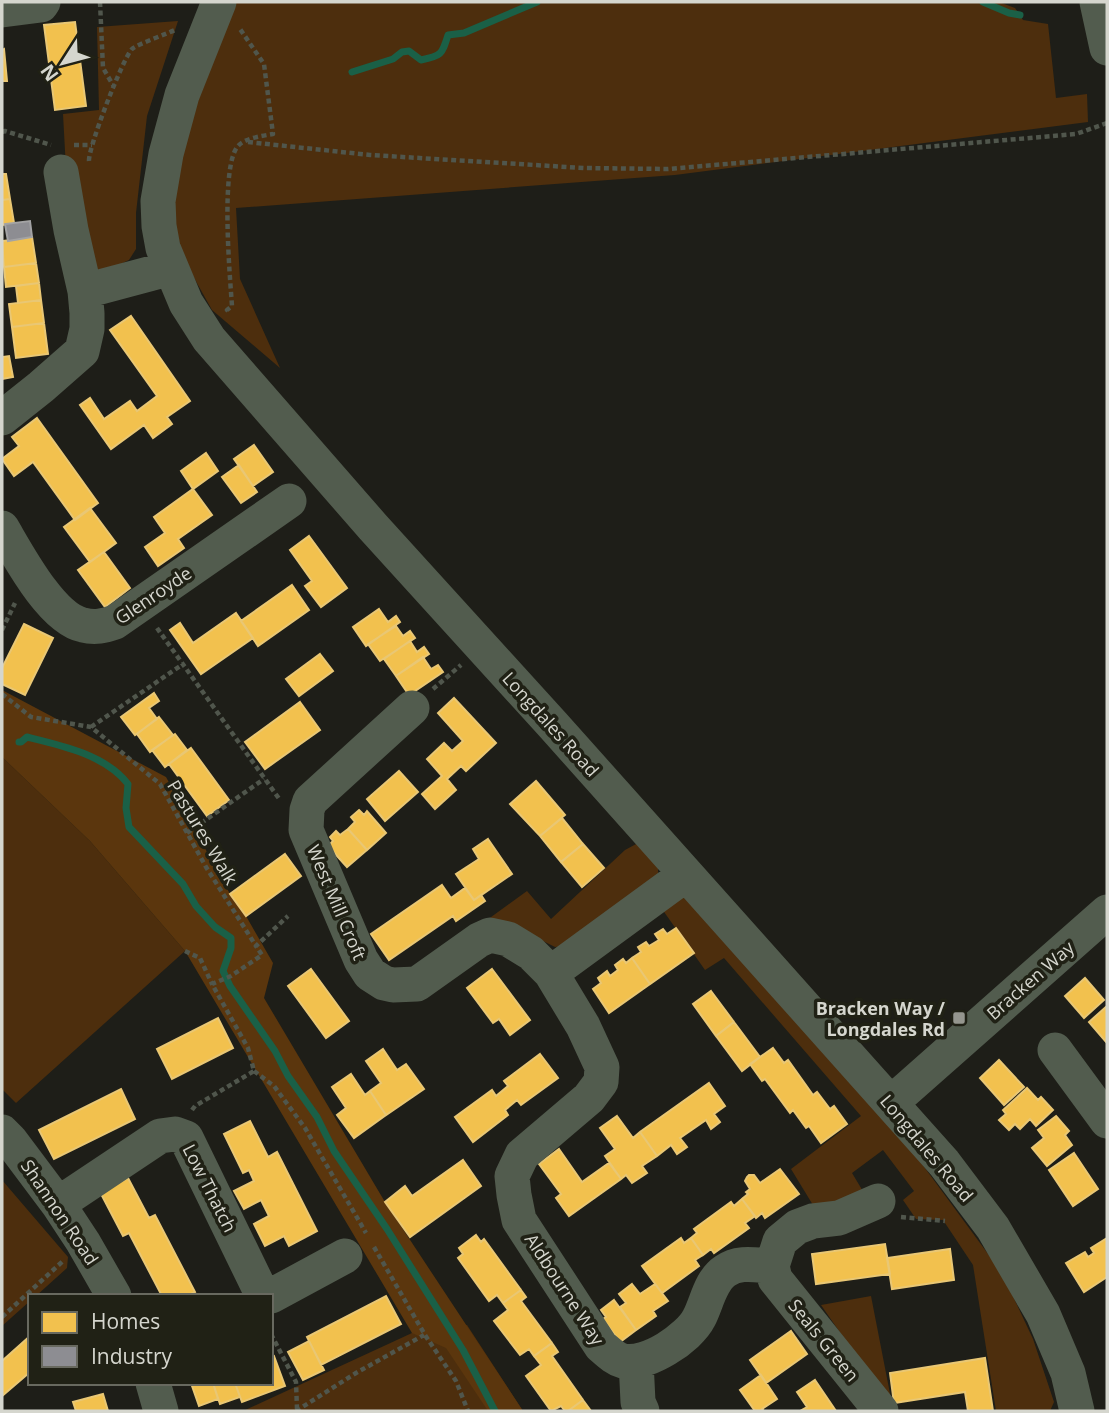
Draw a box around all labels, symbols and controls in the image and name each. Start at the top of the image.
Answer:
north arrow [28,28,98,98]
text: N [34,59,64,87]
street label: Glenroyde [110,561,196,629]
street label: Longdales Road [498,667,604,781]
street label: Pastures Walk [162,775,244,889]
street label: West Mill Croft [302,841,372,963]
street label: Bracken Way [981,935,1080,1025]
place label: Bracken Way / Longdales Rd [816,996,946,1041]
marker: Bracken Way / Longdales Rd [951,1010,967,1026]
street label: Longdales Road [875,1089,979,1207]
street label: Low Thatch [178,1140,242,1236]
street label: Shannon Road [16,1155,104,1269]
street label: Aldbourne Way [520,1229,611,1350]
legend [28,1294,273,1385]
street label: Seals Green [783,1294,865,1386]
text: Homes [91,1307,160,1335]
text: Industry [91,1342,173,1370]

